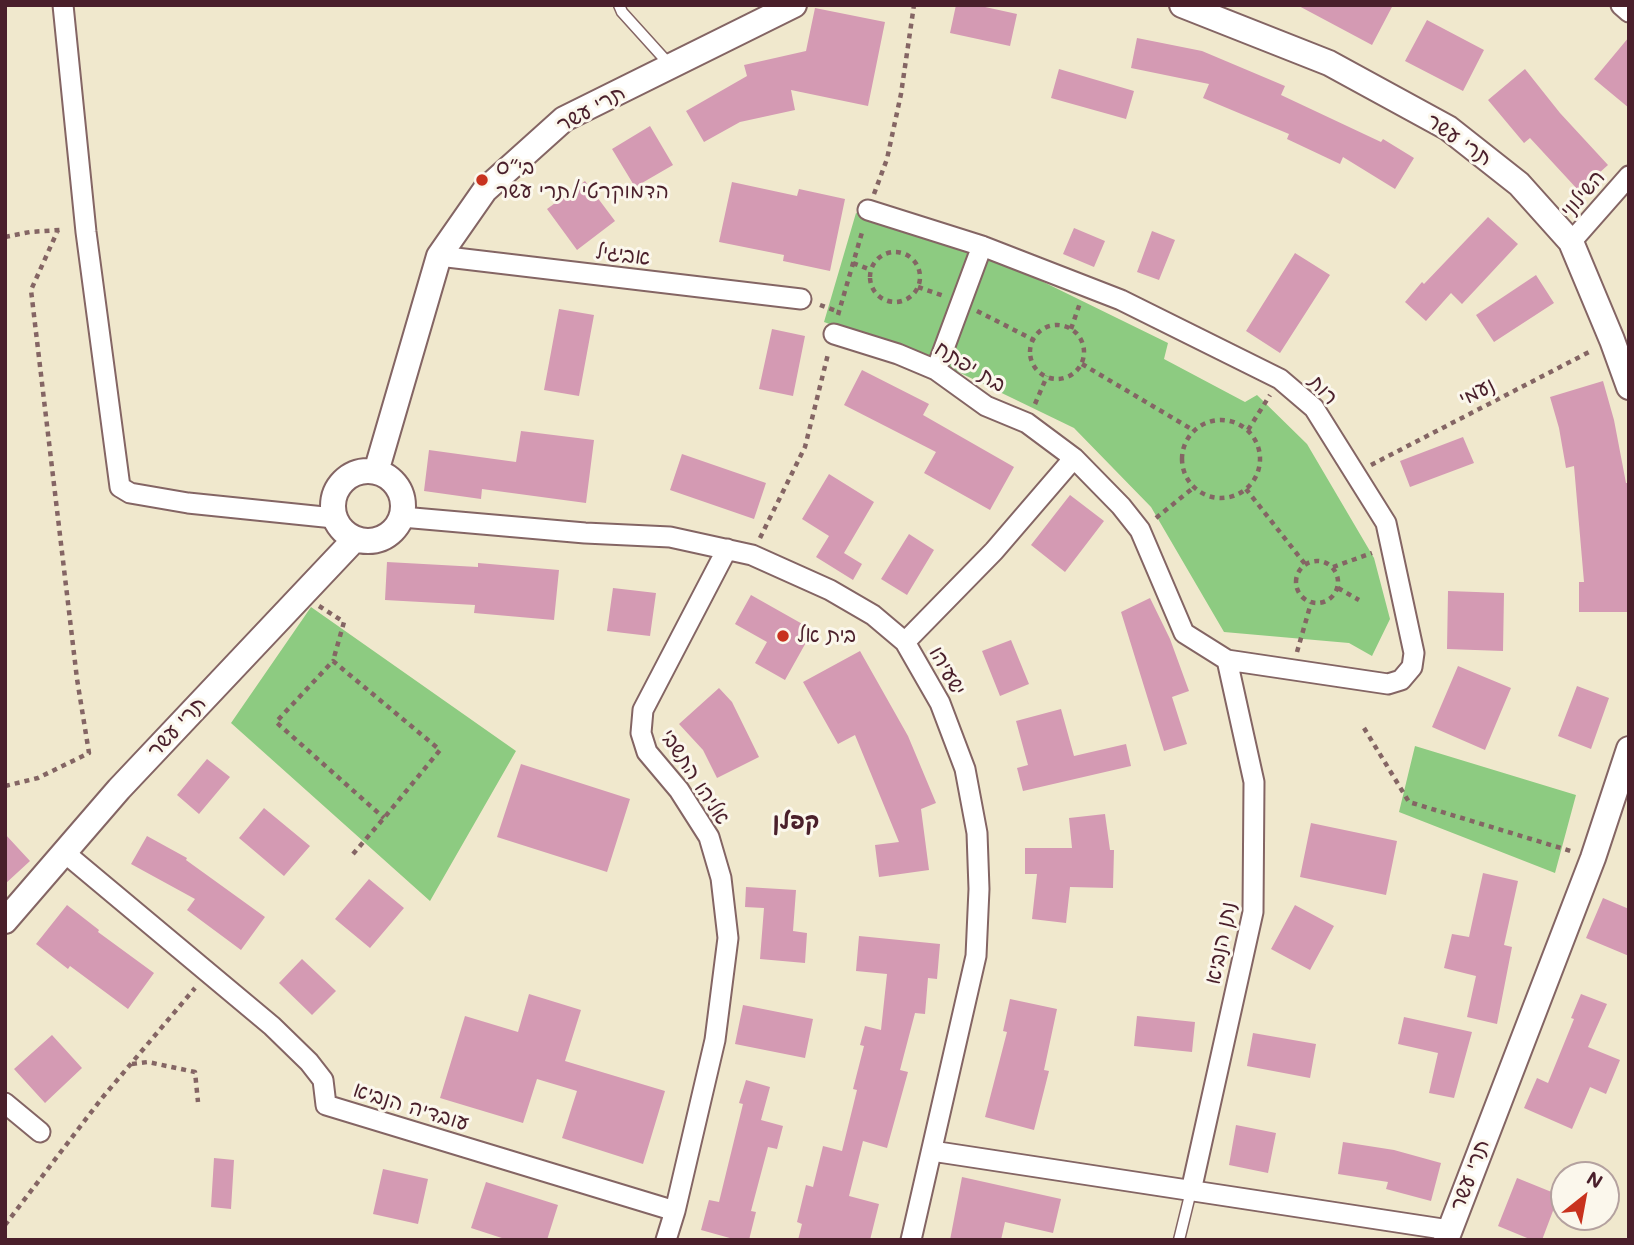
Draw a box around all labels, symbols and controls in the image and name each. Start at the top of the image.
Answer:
street label: תרי עשר [552,80,630,138]
street label: תרי עשר [1421,108,1497,172]
place label: בי״ס הדמוקרטי/תרי עשר [496,155,669,205]
street label: השילוני [1556,165,1610,223]
marker: בי״ס הדמוקרטי/תרי עשר [474,172,490,188]
street label: אביגיל [594,239,652,271]
street label: בת יפתח [930,336,1010,398]
street label: רות [1303,370,1343,410]
street label: נעמי [1455,372,1499,412]
place label: בית אל [797,623,856,649]
marker: בית אל [775,628,791,644]
street label: ישעיהו [923,642,971,700]
street label: תרי עשר [142,691,212,763]
street label: אליהו התשבי [655,725,735,829]
district label: קפלן [773,808,819,836]
street label: נתן הנביא [1201,899,1241,987]
street label: עובדיה הנביא [350,1078,472,1136]
street label: תרי עשר [1445,1136,1495,1214]
north arrow [1550,1161,1620,1231]
text: N [1582,1165,1608,1194]

